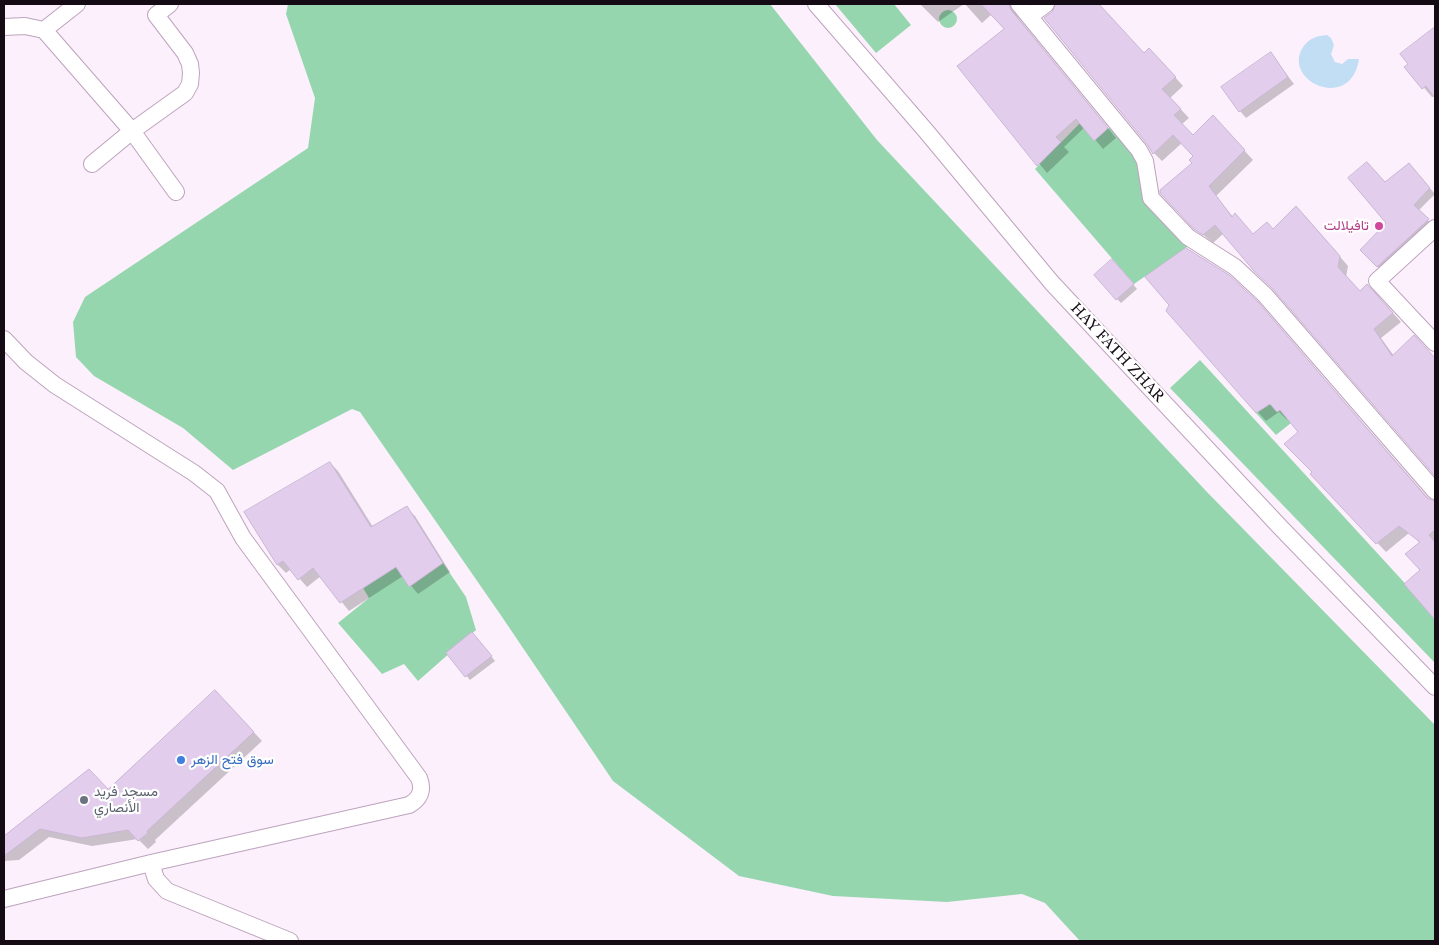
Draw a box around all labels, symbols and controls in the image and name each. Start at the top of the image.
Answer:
place label: تافيلالت [1324,218,1369,234]
marker: تافيلالت [1373,220,1385,232]
street label: HAY FATH ZHAR [1067,300,1167,406]
place label: سوق فتح الزهر [191,752,274,768]
marker: سوق فتح الزهر [175,754,187,766]
place label: مسجد فريد الأنصاري [94,784,158,816]
marker: مسجد فريد الأنصاري [78,794,90,806]

